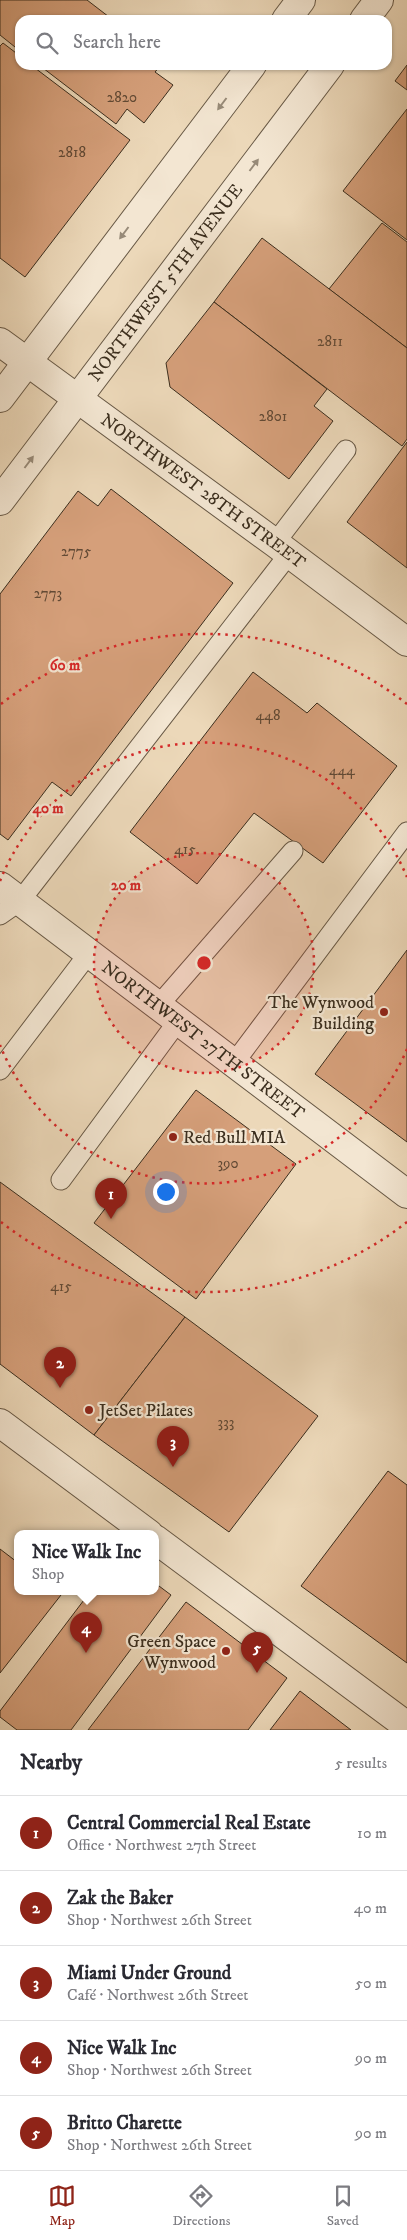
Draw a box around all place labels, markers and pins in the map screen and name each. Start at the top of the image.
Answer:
centre of rings [195,954,213,972]
place label: The Wynwood Building [268,992,374,1035]
marker: The Wynwood Building [378,1006,390,1018]
place label: Red Bull MIA [183,1127,286,1149]
marker: Red Bull MIA [167,1131,179,1143]
pin: 1 [95,1178,127,1219]
pin: 2 [44,1347,76,1388]
place label: JetSet Pilates [97,1400,193,1422]
marker: JetSet Pilates [83,1404,95,1416]
pin: 3 [157,1426,189,1467]
pin: 4 [70,1612,102,1653]
place label: Green Space Wynwood [127,1631,216,1674]
pin: 5 [241,1632,273,1673]
marker: Green Space Wynwood [220,1645,232,1657]

